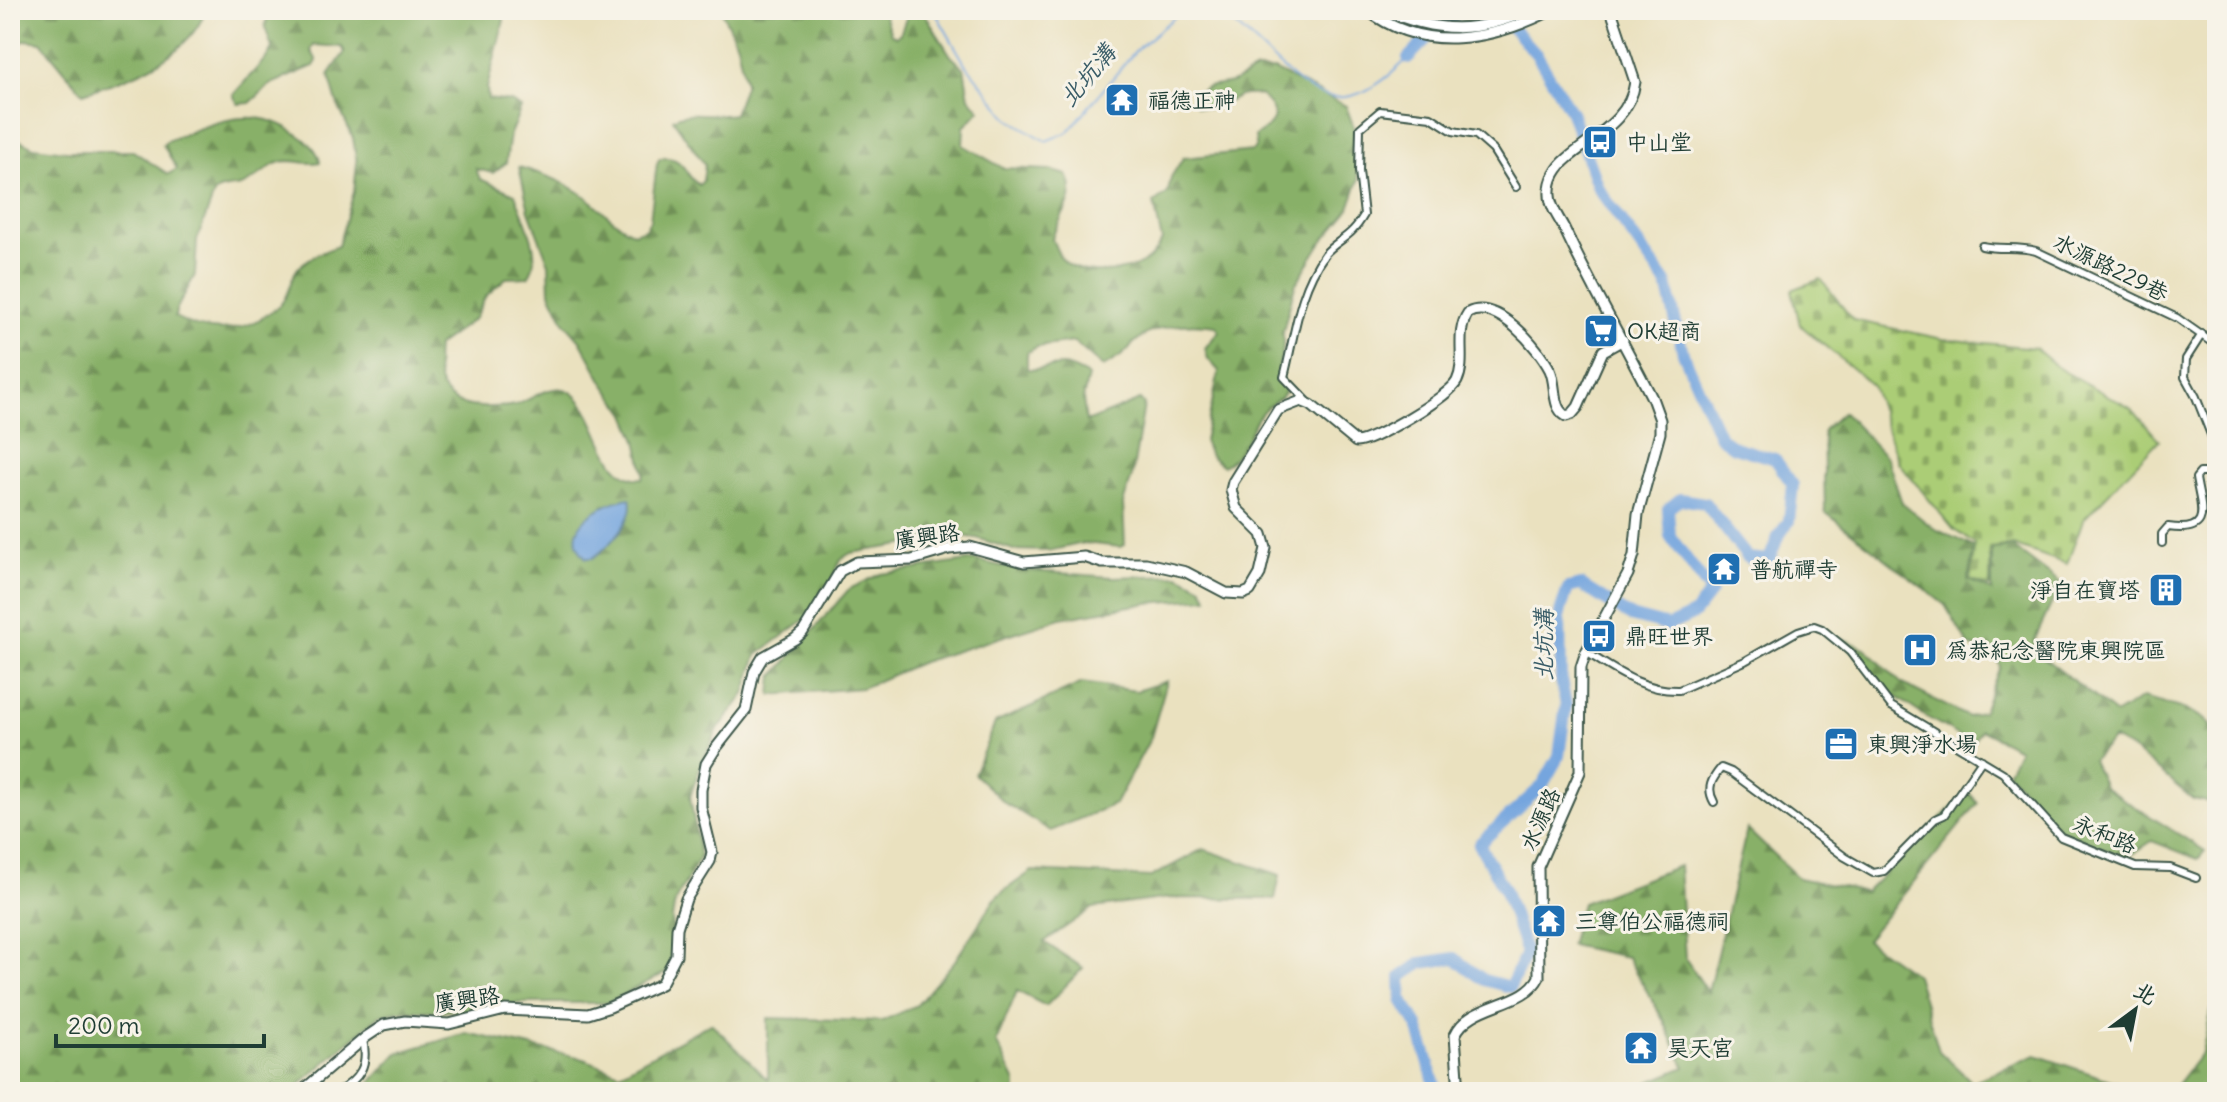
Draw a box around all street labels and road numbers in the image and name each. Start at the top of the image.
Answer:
street label: 水源路229巷 [2049,227,2173,307]
street label: 廣興路 [892,518,962,554]
street label: 水源路 [1514,783,1566,855]
street label: 永和路 [2069,809,2141,859]
street label: 廣興路 [432,981,502,1017]

